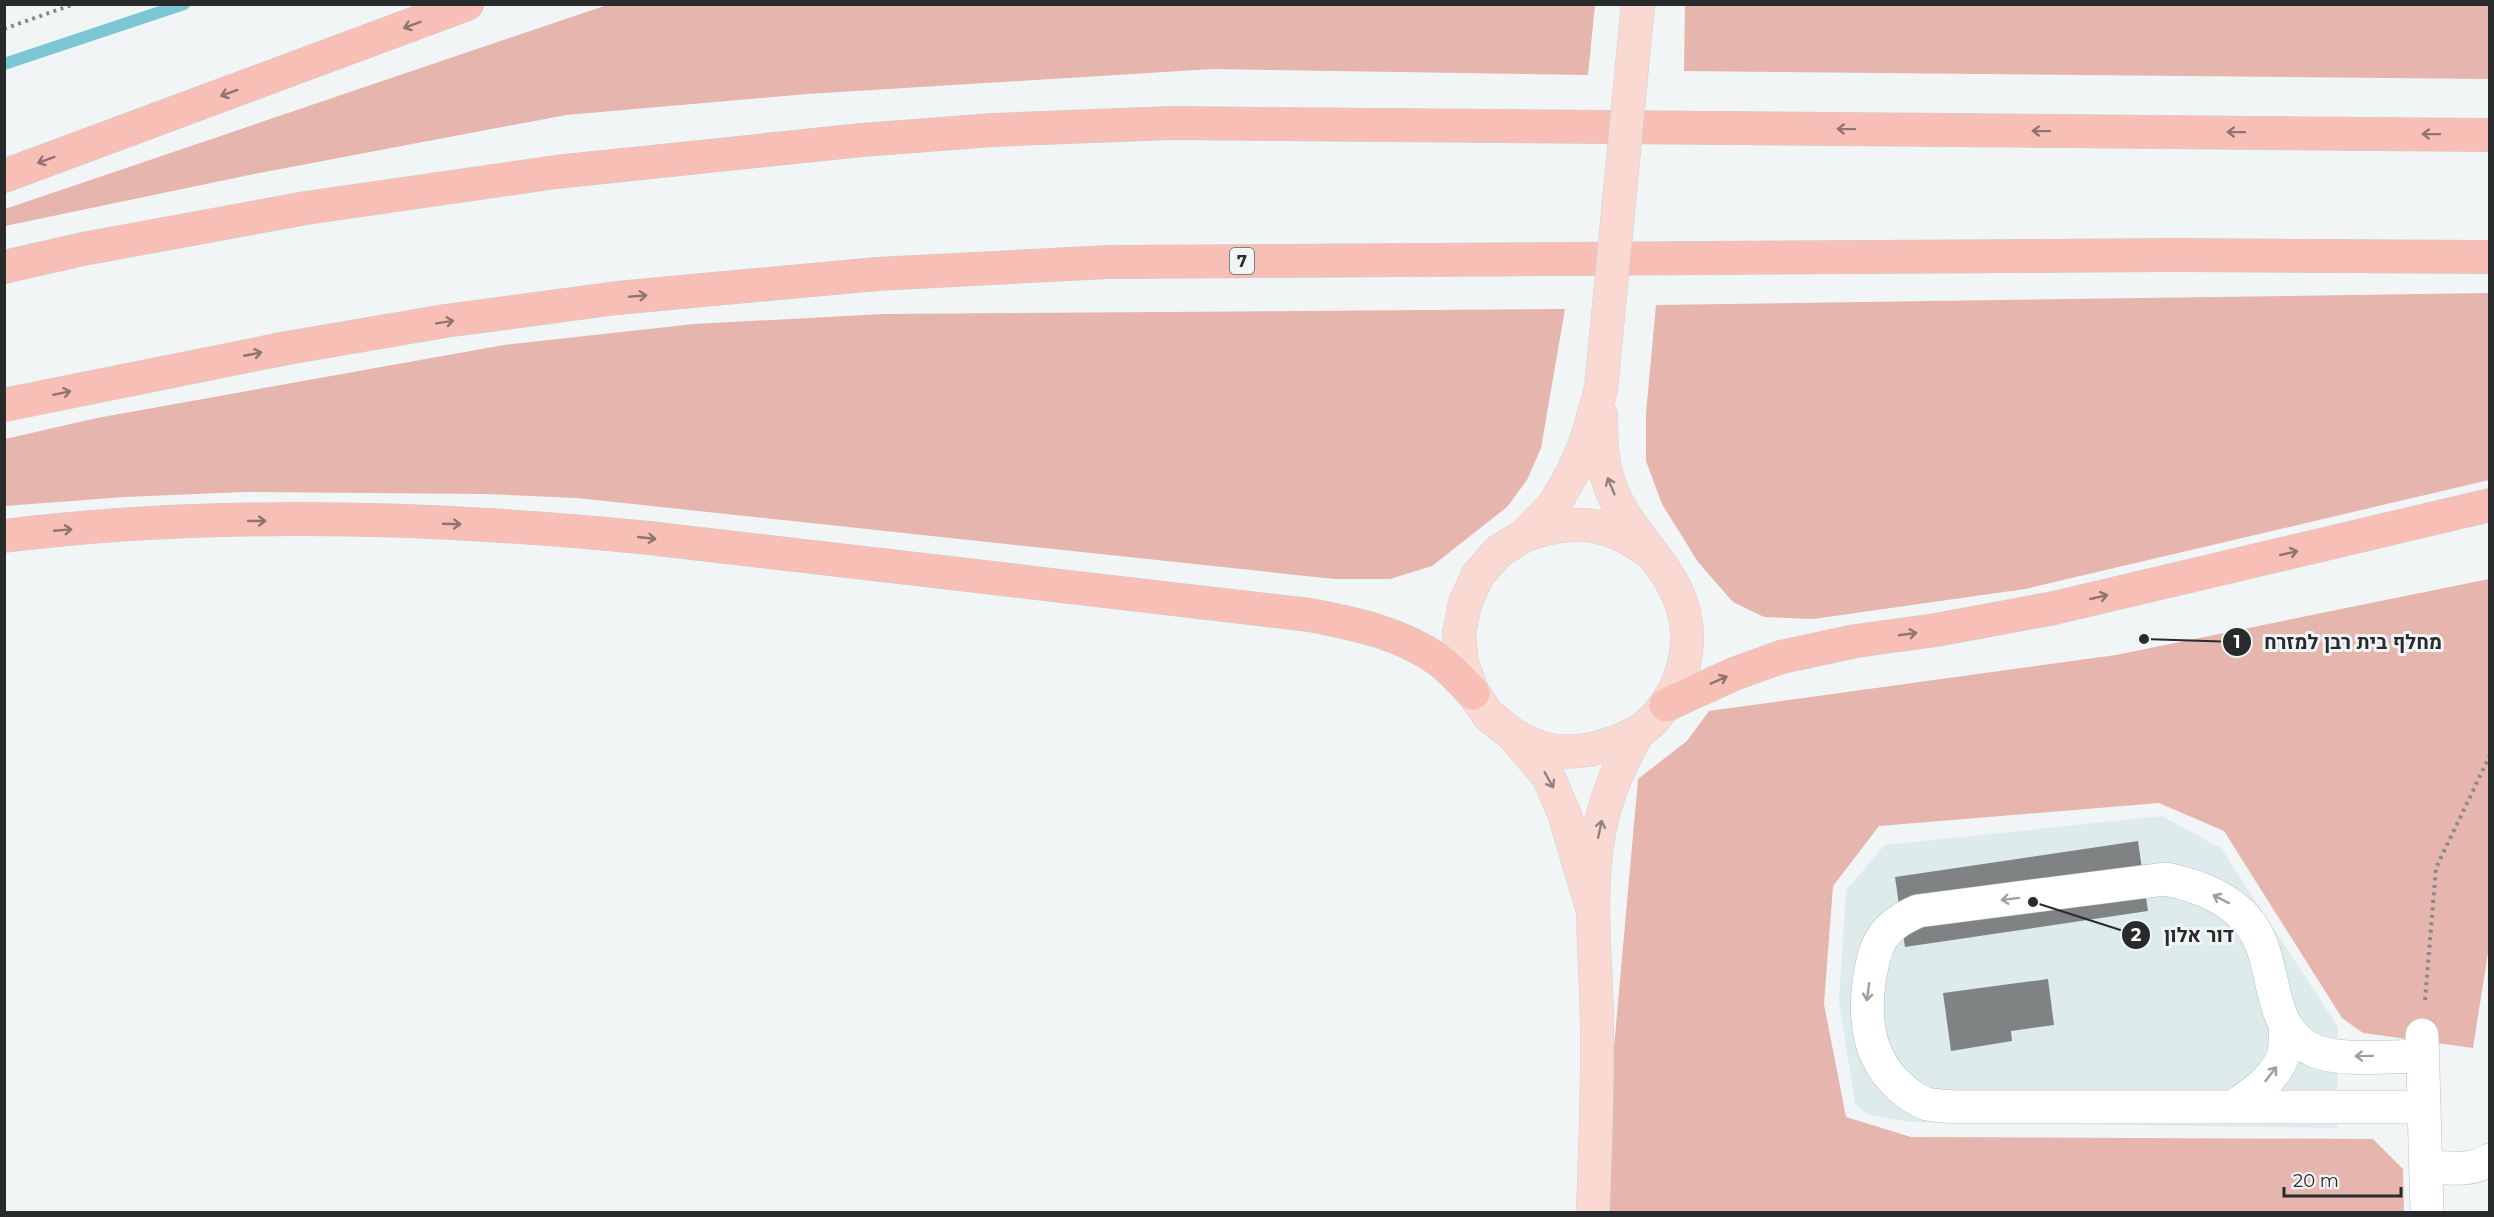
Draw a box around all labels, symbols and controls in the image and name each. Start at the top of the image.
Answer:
one-way arrow [403,20,422,31]
one-way arrow [220,88,239,99]
one-way arrow [1837,123,1857,135]
one-way arrow [2032,125,2052,137]
one-way arrow [2227,127,2247,138]
one-way arrow [2422,128,2442,140]
one-way arrow [37,156,56,167]
road number: 7 [1230,248,1254,274]
one-way arrow [628,290,648,301]
one-way arrow [435,316,454,327]
one-way arrow [243,348,262,359]
one-way arrow [51,387,71,398]
one-way arrow [1605,478,1616,496]
one-way arrow [247,515,267,527]
one-way arrow [442,518,462,530]
one-way arrow [52,524,72,535]
one-way arrow [636,532,656,543]
one-way arrow [2279,546,2298,558]
one-way arrow [2089,591,2108,603]
callout: מחלף בית רבן למזרח [2222,623,2454,661]
one-way arrow [1897,628,1917,639]
text: מחלף בית רבן למזרח [2264,630,2442,654]
text: 1 [2233,631,2241,653]
one-way arrow [1710,674,1728,686]
one-way arrow [1543,771,1555,788]
one-way arrow [1595,820,1607,839]
one-way arrow [2213,893,2230,905]
one-way arrow [2000,894,2020,905]
callout: דור אלון [2121,916,2246,954]
text: דור אלון [2164,923,2234,947]
text: 2 [2131,924,2142,946]
one-way arrow [1863,982,1874,1002]
one-way arrow [2354,1050,2374,1062]
one-way arrow [2264,1066,2277,1082]
scale bar [2284,1160,2401,1198]
text: 20 m [2293,1170,2339,1192]

